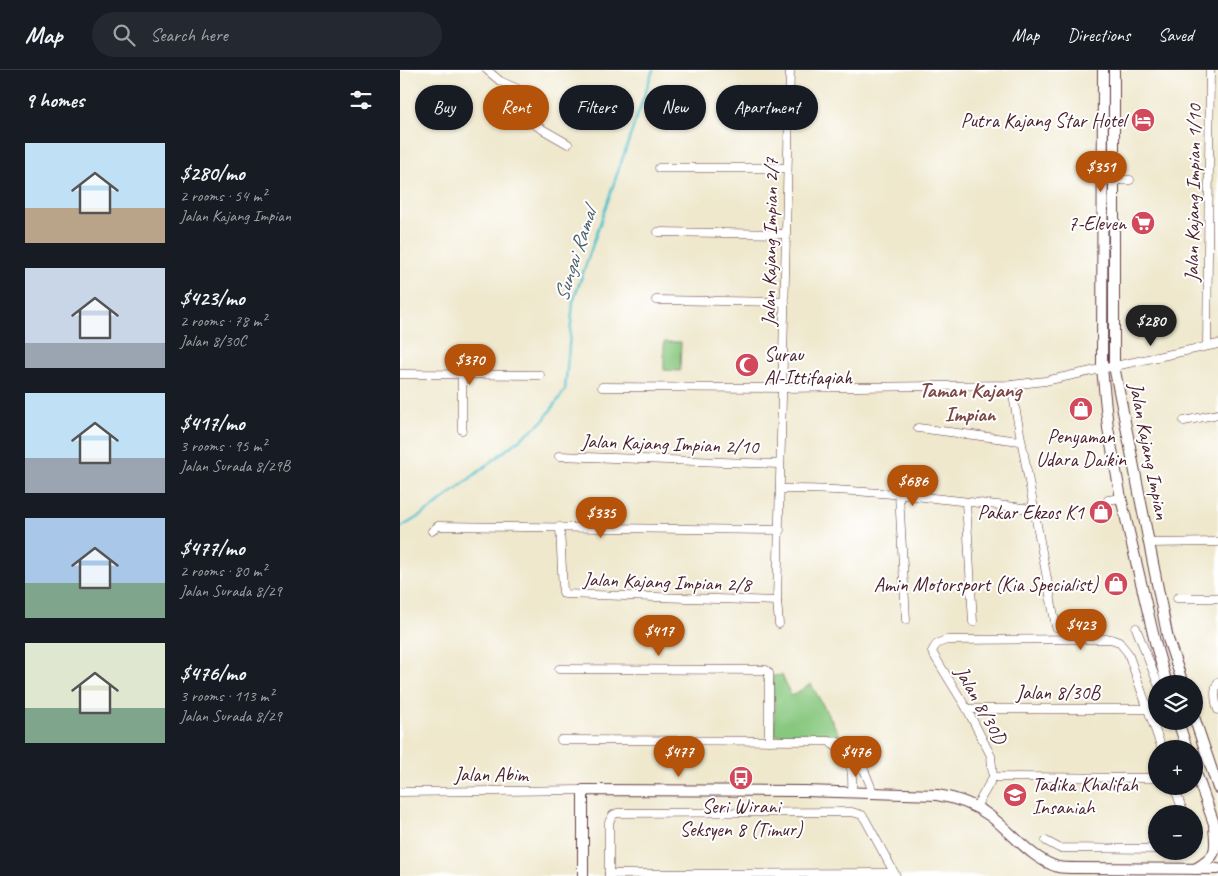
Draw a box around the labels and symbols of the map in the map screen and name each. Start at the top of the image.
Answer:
street label: Jalan Kajang Impian 1/10 [1179,102,1207,283]
hotel icon: Putra Kajang Star Hotel [1130,107,1156,133]
place label: Putra Kajang Star Hotel [961,108,1130,133]
pin: $351 [1071,150,1131,193]
street label: Jalan Kajang Impian 2/7 [756,157,784,327]
water label: Sungai Ramal [548,198,604,305]
supermarket icon: 7-Eleven [1130,210,1156,236]
place label: 7-Eleven [1068,211,1127,236]
pin: $280 [1121,304,1181,347]
place label: Surau Al-Ittifaqiah [764,342,853,390]
pin: $370 [440,344,500,386]
mosque icon: Surau Al-Ittifaqiah [734,352,760,378]
district label: Taman Kajang Impian [919,377,1023,427]
street label: Jalan Kajang Impian [1123,380,1175,522]
shop icon: Penyaman Udara Daikin [1068,396,1094,422]
place label: Penyaman Udara Daikin [1036,424,1127,472]
street label: Jalan Kajang Impian 2/10 [580,428,761,460]
pin: $686 [883,464,943,507]
pin: $335 [571,496,631,539]
shop icon: Pakar Ekzos K1 [1088,499,1114,525]
place label: Pakar Ekzos K1 [978,500,1085,525]
street label: Jalan Kajang Impian 2/8 [582,567,753,597]
shop icon: Amin Motorsport (Kia Specialist) [1103,571,1129,597]
place label: Amin Motorsport (Kia Specialist) [874,572,1099,597]
pin: $423 [1051,608,1111,651]
pin: $417 [629,614,689,657]
street label: Jalan 8/30D [949,661,1013,750]
street label: Jalan 8/30B [1015,680,1102,705]
pin: $477 [649,736,709,778]
pin: $476 [826,736,886,778]
street label: Jalan Abim [453,762,530,787]
bus stop icon: Seri Wirani Seksyen 8 (Timur) [728,765,754,791]
place label: Tadika Khalifah Insaniah [1032,772,1139,820]
school or university icon: Tadika Khalifah Insaniah [1002,782,1028,808]
place label: Seri Wirani Seksyen 8 (Timur) [680,794,804,842]

